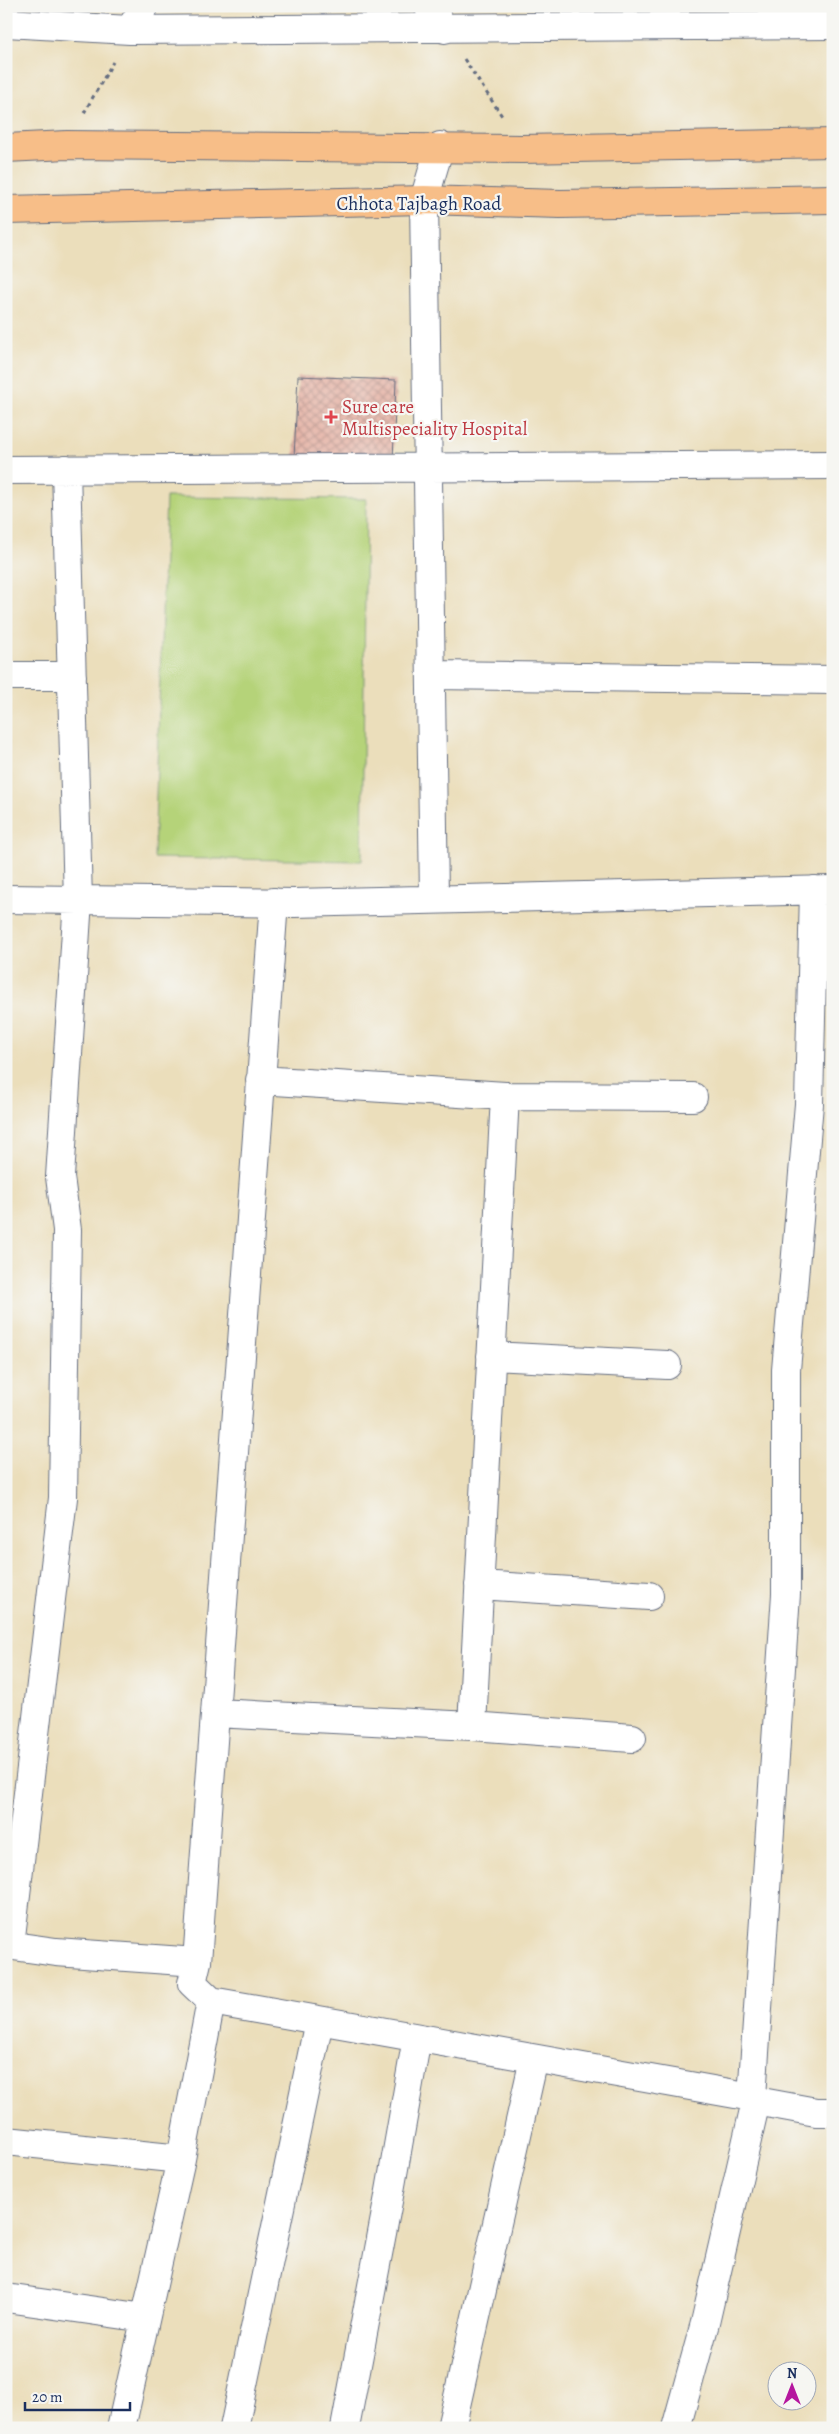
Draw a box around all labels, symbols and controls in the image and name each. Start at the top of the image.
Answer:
street label: Chhota Tajbagh Road [336,191,502,217]
place label: Sure care Multispeciality Hospital [342,394,528,442]
marker: Sure care Multispeciality Hospital [324,410,338,424]
north arrow [766,2362,816,2412]
text: N [787,2364,797,2383]
scale bar [25,2379,130,2411]
text: 20 m [32,2387,63,2407]

